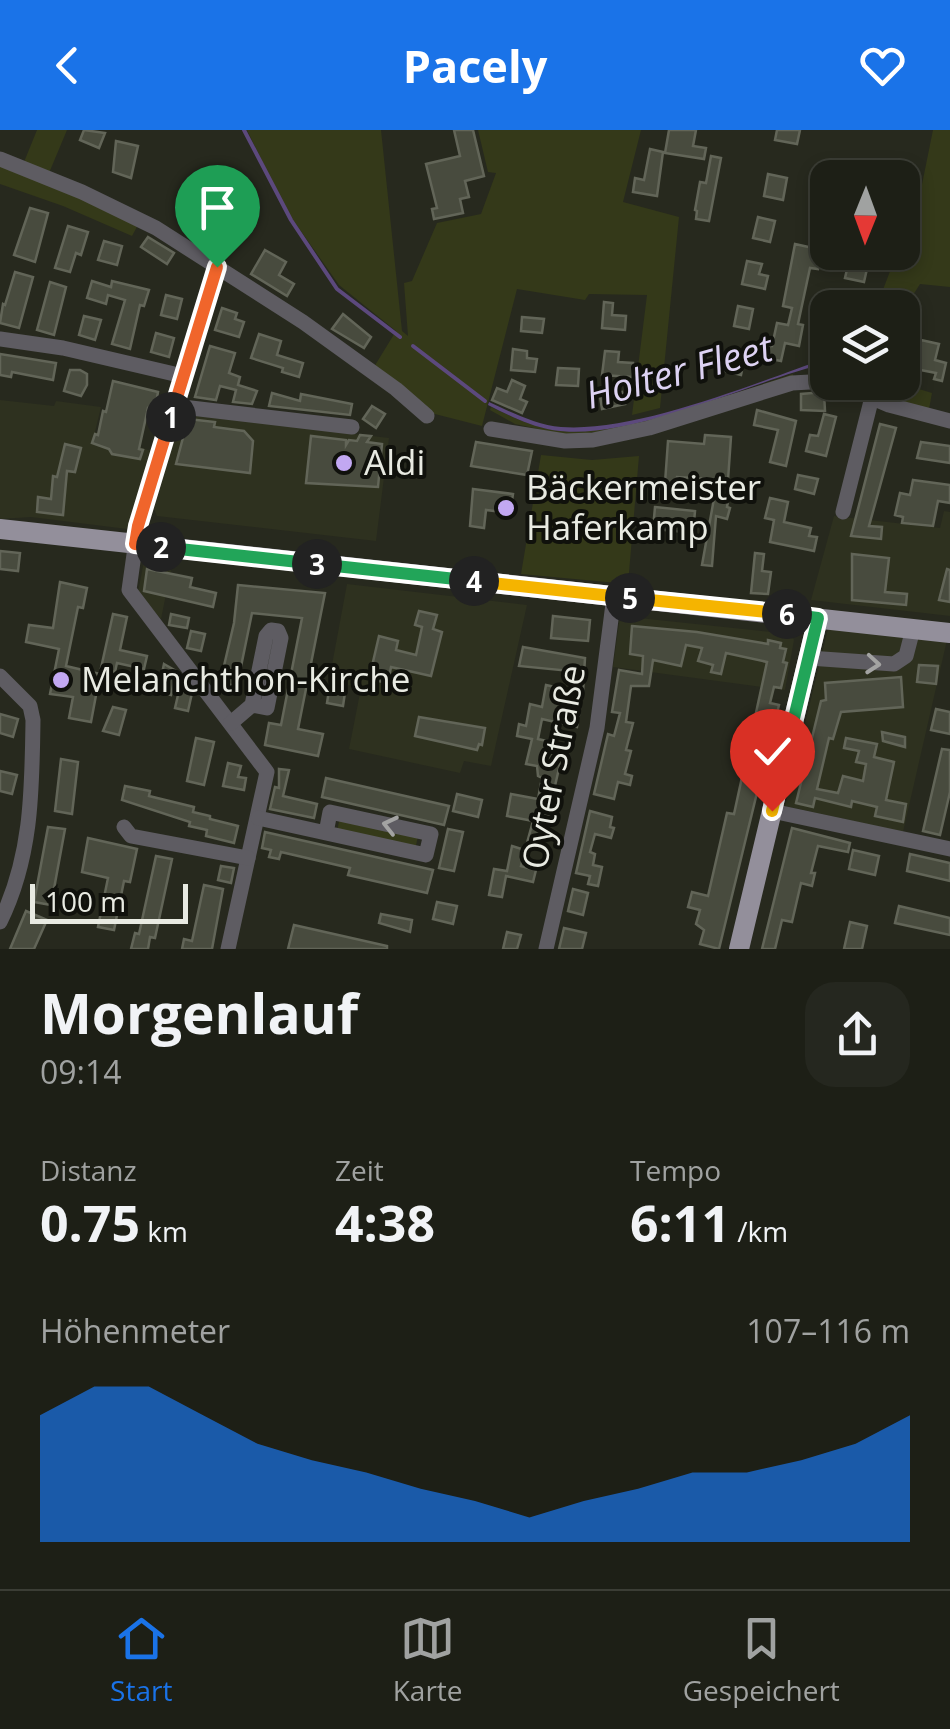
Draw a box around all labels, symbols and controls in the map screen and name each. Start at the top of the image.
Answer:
text: Pacely [403,35,547,96]
icon: back [40,38,95,93]
icon: heart [855,38,910,93]
north arrow [810,160,920,270]
map controls [810,160,920,400]
pin [175,165,260,268]
icon: arrive [190,180,245,235]
button: layers [810,290,920,400]
water label: Holter Fleet [579,320,779,420]
pin: 1 [146,392,196,442]
text: 1 [163,398,179,436]
place label: Aldi [364,438,425,485]
marker: Aldi [333,452,355,474]
place label: Bäckermeister Haferkamp [526,463,761,550]
marker: Bäckermeister Haferkamp [495,497,517,519]
pin: 2 [136,522,186,572]
text: 2 [153,528,169,566]
pin: 3 [292,539,342,589]
text: 3 [309,545,325,583]
pin: 4 [449,556,499,606]
text: 4 [466,562,482,600]
pin: 5 [605,573,655,623]
text: 5 [622,579,638,617]
pin: 6 [762,589,812,639]
text: 6 [779,595,795,633]
one-way arrow [865,653,881,675]
place label: Melanchthon-Kirche [81,655,410,702]
street label: Oyter Straße [510,661,595,873]
marker: Melanchthon-Kirche [50,669,72,691]
pin [730,709,815,812]
icon: check [745,724,800,779]
one-way arrow [381,816,398,837]
scale bar [30,879,188,924]
text: 100 m [45,882,126,920]
text: Morgenlauf [40,975,358,1050]
button: share [805,982,910,1087]
text: 09:14 [40,1050,122,1093]
text: Distanz [40,1151,137,1189]
text: Zeit [335,1151,384,1189]
text: Tempo [630,1151,721,1189]
text: 0.75 [40,1189,140,1257]
text: 4:38 [335,1189,435,1257]
text: 6:11 [630,1189,730,1257]
text: km [140,1212,188,1250]
text: /km [730,1212,788,1250]
text: Höhenmeter [40,1309,230,1352]
text: 107–116 m [746,1309,910,1352]
tab: Start [110,1611,172,1709]
tab: Karte [393,1611,463,1709]
tab: Gespeichert [683,1611,840,1709]

